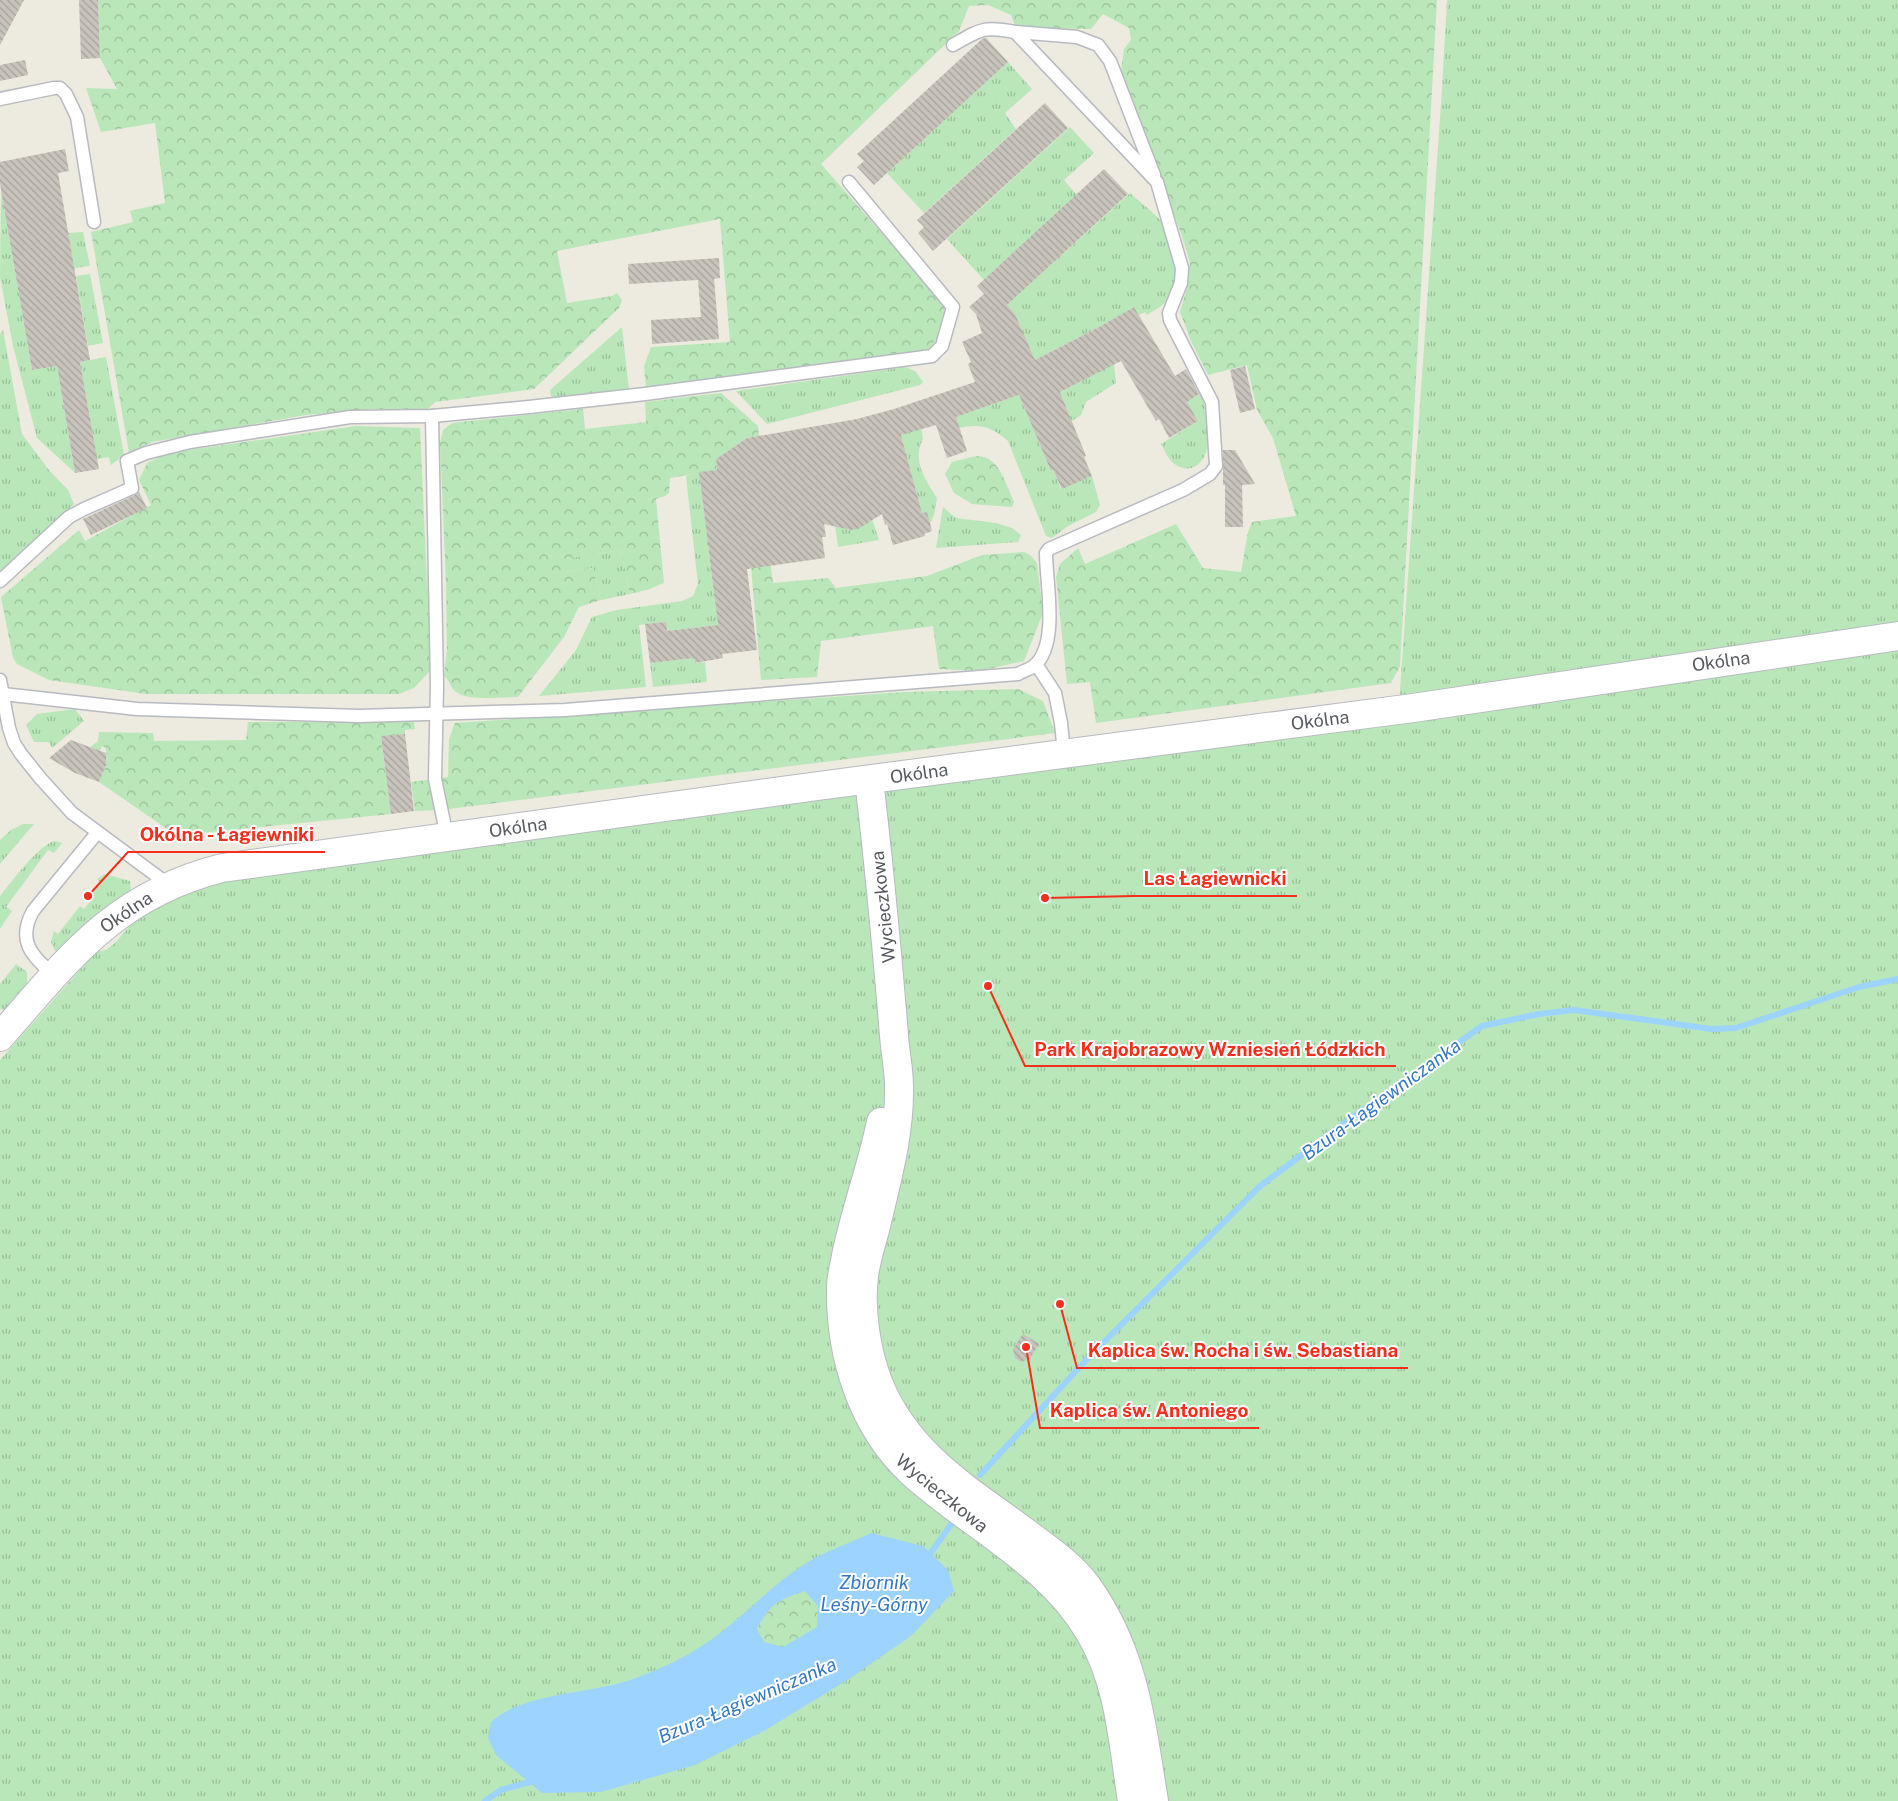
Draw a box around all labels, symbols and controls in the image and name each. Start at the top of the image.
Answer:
street label: Okólna [1691,647,1751,675]
street label: Okólna [1290,706,1350,734]
street label: Okólna [889,759,949,787]
street label: Okólna [488,813,548,841]
callout: Okólna - Łagiewniki [128,818,325,852]
text: Okólna - Łagiewniki [140,823,314,845]
street label: Wycieczkowa [867,850,899,964]
callout: Las Łagiewnicki [1134,862,1297,896]
text: Las Łagiewnicki [1144,867,1286,889]
street label: Okólna [96,887,156,937]
callout: Park Krajobrazowy Wzniesień Łódzkich [1025,1032,1396,1066]
water label: Bzura-Łagiewniczanka [1297,1034,1465,1164]
text: Park Krajobrazowy Wzniesień Łódzkich [1034,1038,1386,1060]
callout: Kaplica św. Rocha i św. Sebastiana [1077,1334,1408,1368]
text: Kaplica św. Rocha i św. Sebastiana [1088,1339,1398,1361]
callout: Kaplica św. Antoniego [1040,1394,1259,1428]
text: Kaplica św. Antoniego [1050,1399,1248,1421]
street label: Wycieczkowa [892,1449,992,1537]
water label: Zbiornik Leśny-Górny [820,1571,928,1615]
water label: Bzura-Łagiewniczanka [655,1653,839,1747]

